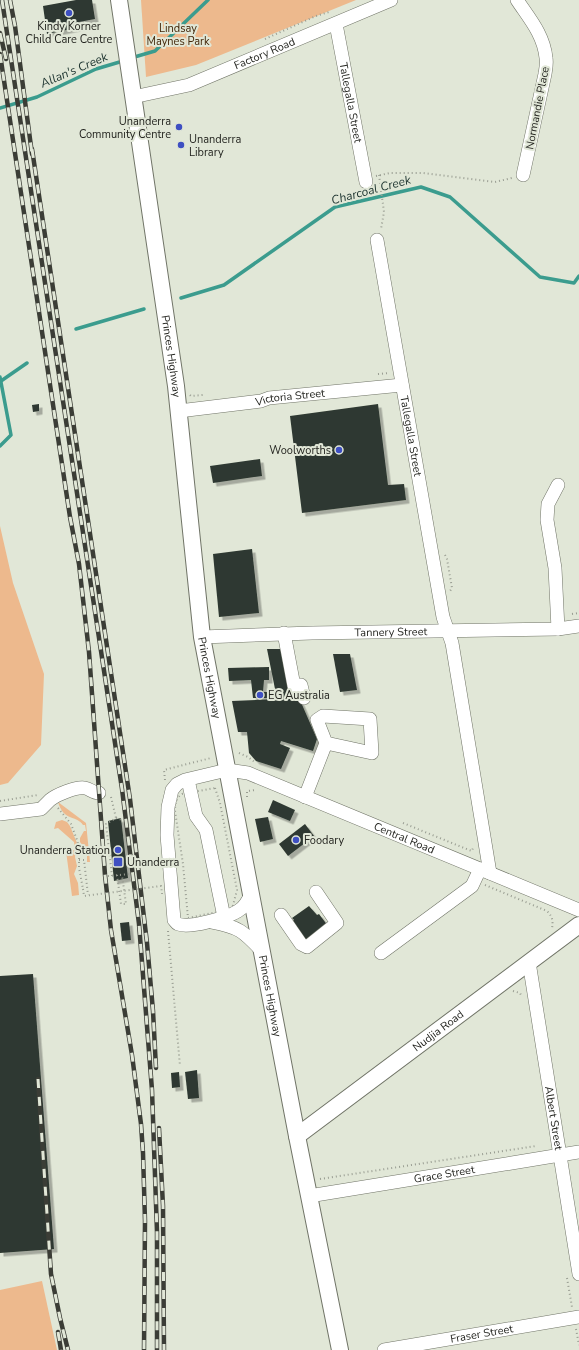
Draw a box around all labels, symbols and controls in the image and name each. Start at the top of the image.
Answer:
marker: Kindy Korner Child Care Centre [64,8,74,18]
place label: Kindy Korner Child Care Centre [26,19,113,47]
park label: Lindsay Maynes Park [146,21,210,49]
street label: Factory Road [232,34,297,73]
water label: Allan's Creek [37,48,111,92]
street label: Tallegalla Street [335,61,365,144]
street label: Normandie Place [522,65,553,151]
place label: Unanderra Community Centre [79,114,171,142]
marker: Unanderra Community Centre [174,122,184,132]
place label: Unanderra Library [189,132,241,160]
marker: Unanderra Library [176,140,186,150]
water label: Charcoal Creek [330,171,413,208]
street label: Princes Highway [158,314,184,398]
street label: Victoria Street [253,386,326,410]
street label: Tallegalla Street [396,395,425,478]
place label: Woolworths [269,443,331,458]
marker: Woolworths [334,445,344,455]
street label: Tannery Street [354,624,428,640]
street label: Princes Highway [194,636,224,720]
place label: EG Australia [268,688,330,703]
marker: EG Australia [255,690,265,700]
street label: Central Road [372,819,437,857]
place label: Foodary [304,833,345,848]
marker: Foodary [291,835,301,845]
place label: Unanderra Station [20,843,110,858]
marker: Unanderra Station [113,845,123,855]
place label: Unanderra [127,855,179,870]
marker: Unanderra [112,856,124,868]
street label: Princes Highway [255,954,285,1039]
street label: Nudjia Road [410,1007,467,1055]
street label: Albert Street [541,1085,566,1151]
street label: Grace Street [413,1162,476,1187]
street label: Fraser Street [449,1321,514,1347]

